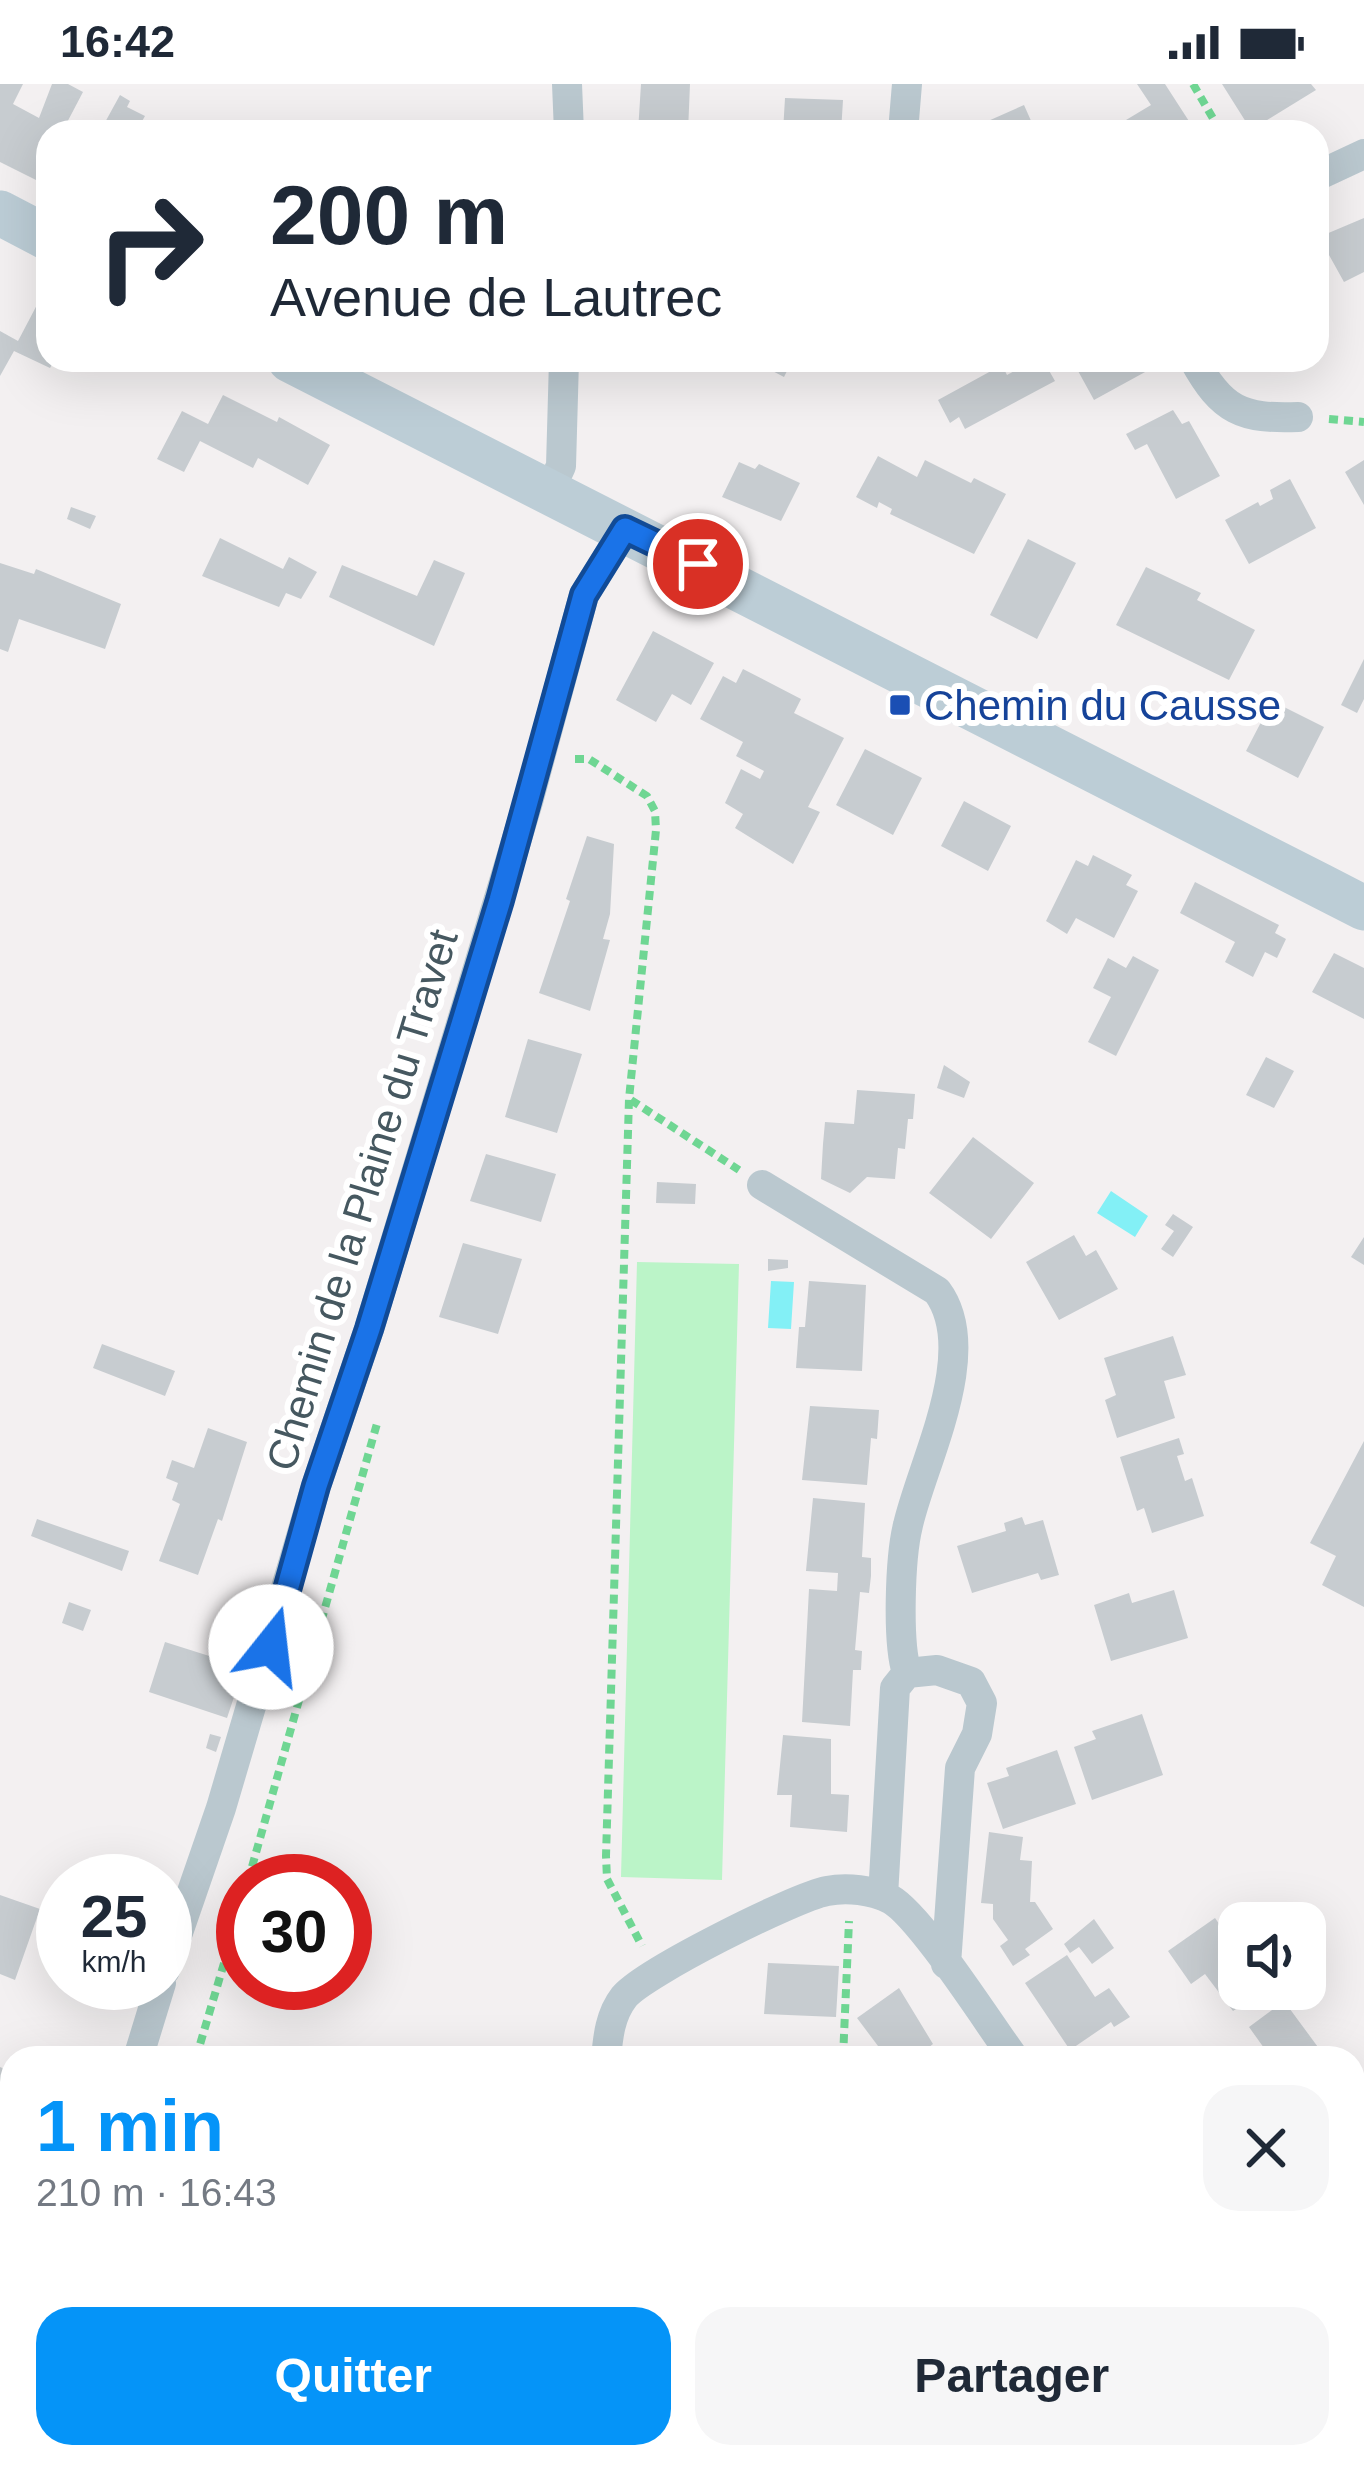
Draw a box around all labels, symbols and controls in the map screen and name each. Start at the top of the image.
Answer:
text: 16:42 [60,16,175,67]
icon: right [72,168,228,324]
text: 200 m [270,168,508,262]
text: Avenue de Lautrec [270,267,722,327]
pin [647,513,749,615]
icon: arrive [665,531,731,597]
place label: Chemin du Causse [924,682,1281,729]
marker: Chemin du Causse [887,692,913,718]
street label: Chemin de la Plaine du Travet [257,924,467,1476]
position arrow [208,1584,334,1710]
speed limit sign: 30 [216,1854,372,2010]
text: 25 [81,1883,147,1950]
map controls [1218,1902,1326,2010]
button: sound [1218,1902,1326,2010]
text: km/h [81,1945,147,1978]
button: close [1203,2085,1329,2211]
text: 1 min [36,2086,224,2166]
text: 210 m · 16:43 [36,2171,277,2214]
button: Quitter [36,2307,671,2445]
button: Partager [695,2307,1329,2445]

